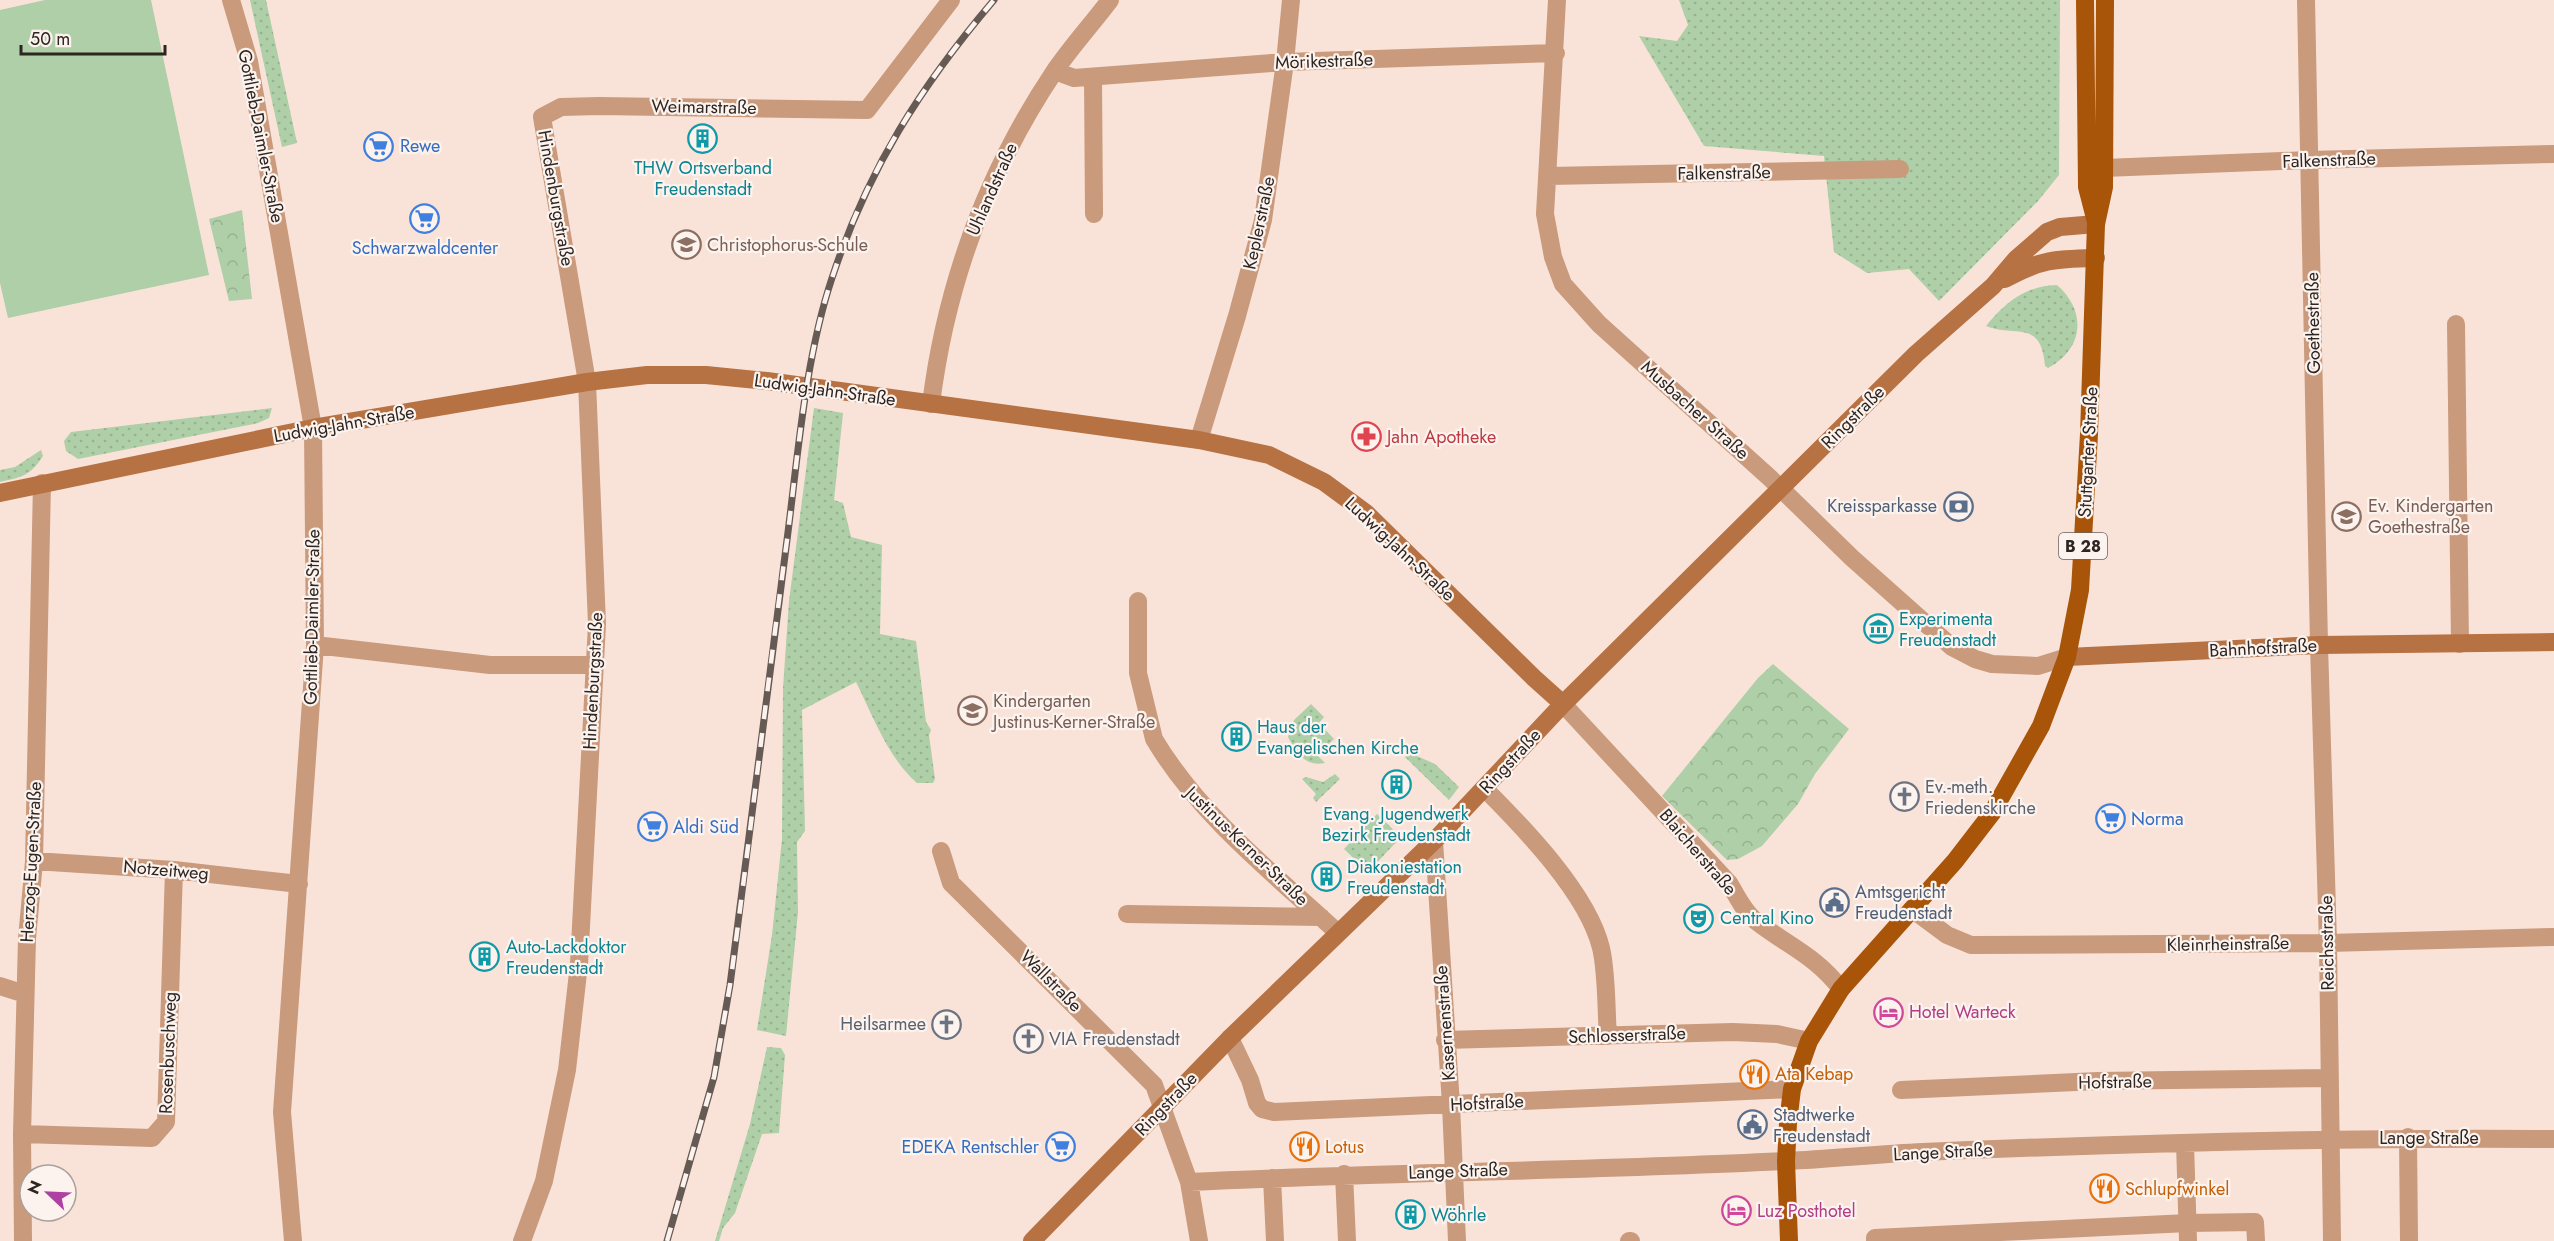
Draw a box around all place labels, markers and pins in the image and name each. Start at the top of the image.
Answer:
building icon: THW Ortsverband Freudenstadt [687,123,719,155]
supermarket icon: Rewe [363,130,395,162]
place label: Rewe [400,133,440,159]
place label: THW Ortsverband Freudenstadt [634,155,772,202]
supermarket icon: Schwarzwaldcenter [409,203,441,235]
school or university icon: Christophorus-Schule [670,229,702,261]
place label: Christophorus-Schule [707,232,868,258]
place label: Schwarzwaldcenter [352,235,499,261]
pharmacy icon: Jahn Apotheke [1350,421,1382,453]
place label: Jahn Apotheke [1385,424,1496,450]
bank icon: Kreissparkasse [1942,490,1974,522]
place label: Kreissparkasse [1827,493,1937,519]
place label: Ev. Kindergarten Goethestraße [2368,493,2493,540]
school or university icon: Ev. Kindergarten Goethestraße [2331,500,2363,532]
place label: Experimenta Freudenstadt [1899,606,1997,653]
museum icon: Experimenta Freudenstadt [1862,613,1894,645]
place label: Kindergarten Justinus-Kerner-Straße [991,688,1155,735]
school or university icon: Kindergarten Justinus-Kerner-Straße [956,695,988,727]
place label: Haus der Evangelischen Kirche [1257,714,1419,761]
building icon: Haus der Evangelischen Kirche [1220,721,1252,753]
building icon: Evang. Jugendwerk Bezirk Freudenstadt [1380,769,1412,801]
place label: Ev.-meth. Friedenskirche [1925,774,2036,821]
church icon: Ev.-meth. Friedenskirche [1888,781,1920,813]
place label: Evang. Jugendwerk Bezirk Freudenstadt [1322,801,1471,848]
supermarket icon: Norma [2094,803,2126,835]
place label: Norma [2131,806,2184,832]
supermarket icon: Aldi Süd [636,811,668,843]
place label: Aldi Süd [673,814,739,840]
place label: Diakoniestation Freudenstadt [1347,854,1462,901]
building icon: Diakoniestation Freudenstadt [1310,861,1342,893]
place label: Amtsgericht Freudenstadt [1855,879,1953,926]
public building icon: Amtsgericht Freudenstadt [1818,886,1850,918]
theatre icon: Central Kino [1683,902,1715,934]
place label: Central Kino [1720,905,1814,931]
place label: Auto-Lackdoktor Freudenstadt [506,934,627,981]
building icon: Auto-Lackdoktor Freudenstadt [469,941,501,973]
hotel icon: Hotel Warteck [1872,996,1904,1028]
place label: Hotel Warteck [1909,999,2016,1025]
church icon: Heilsarmee [931,1008,963,1040]
place label: Heilsarmee [840,1011,926,1037]
church icon: VIA Freudenstadt [1012,1023,1044,1055]
place label: VIA Freudenstadt [1049,1026,1180,1052]
restaurant icon: Ata Kebap [1738,1058,1770,1090]
place label: Ata Kebap [1775,1061,1853,1087]
place label: Stadtwerke Freudenstadt [1773,1102,1871,1149]
public building icon: Stadtwerke Freudenstadt [1736,1109,1768,1141]
supermarket icon: EDEKA Rentschler [1044,1131,1076,1163]
restaurant icon: Lotus [1288,1131,1320,1163]
place label: EDEKA Rentschler [901,1134,1040,1160]
place label: Lotus [1325,1134,1364,1160]
restaurant icon: Schlupfwinkel [2088,1173,2120,1205]
place label: Schlupfwinkel [2125,1176,2229,1202]
hotel icon: Luz Posthotel [1720,1195,1752,1227]
place label: Luz Posthotel [1757,1198,1856,1224]
building icon: Wöhrle [1394,1199,1426,1231]
place label: Wöhrle [1431,1202,1486,1228]

